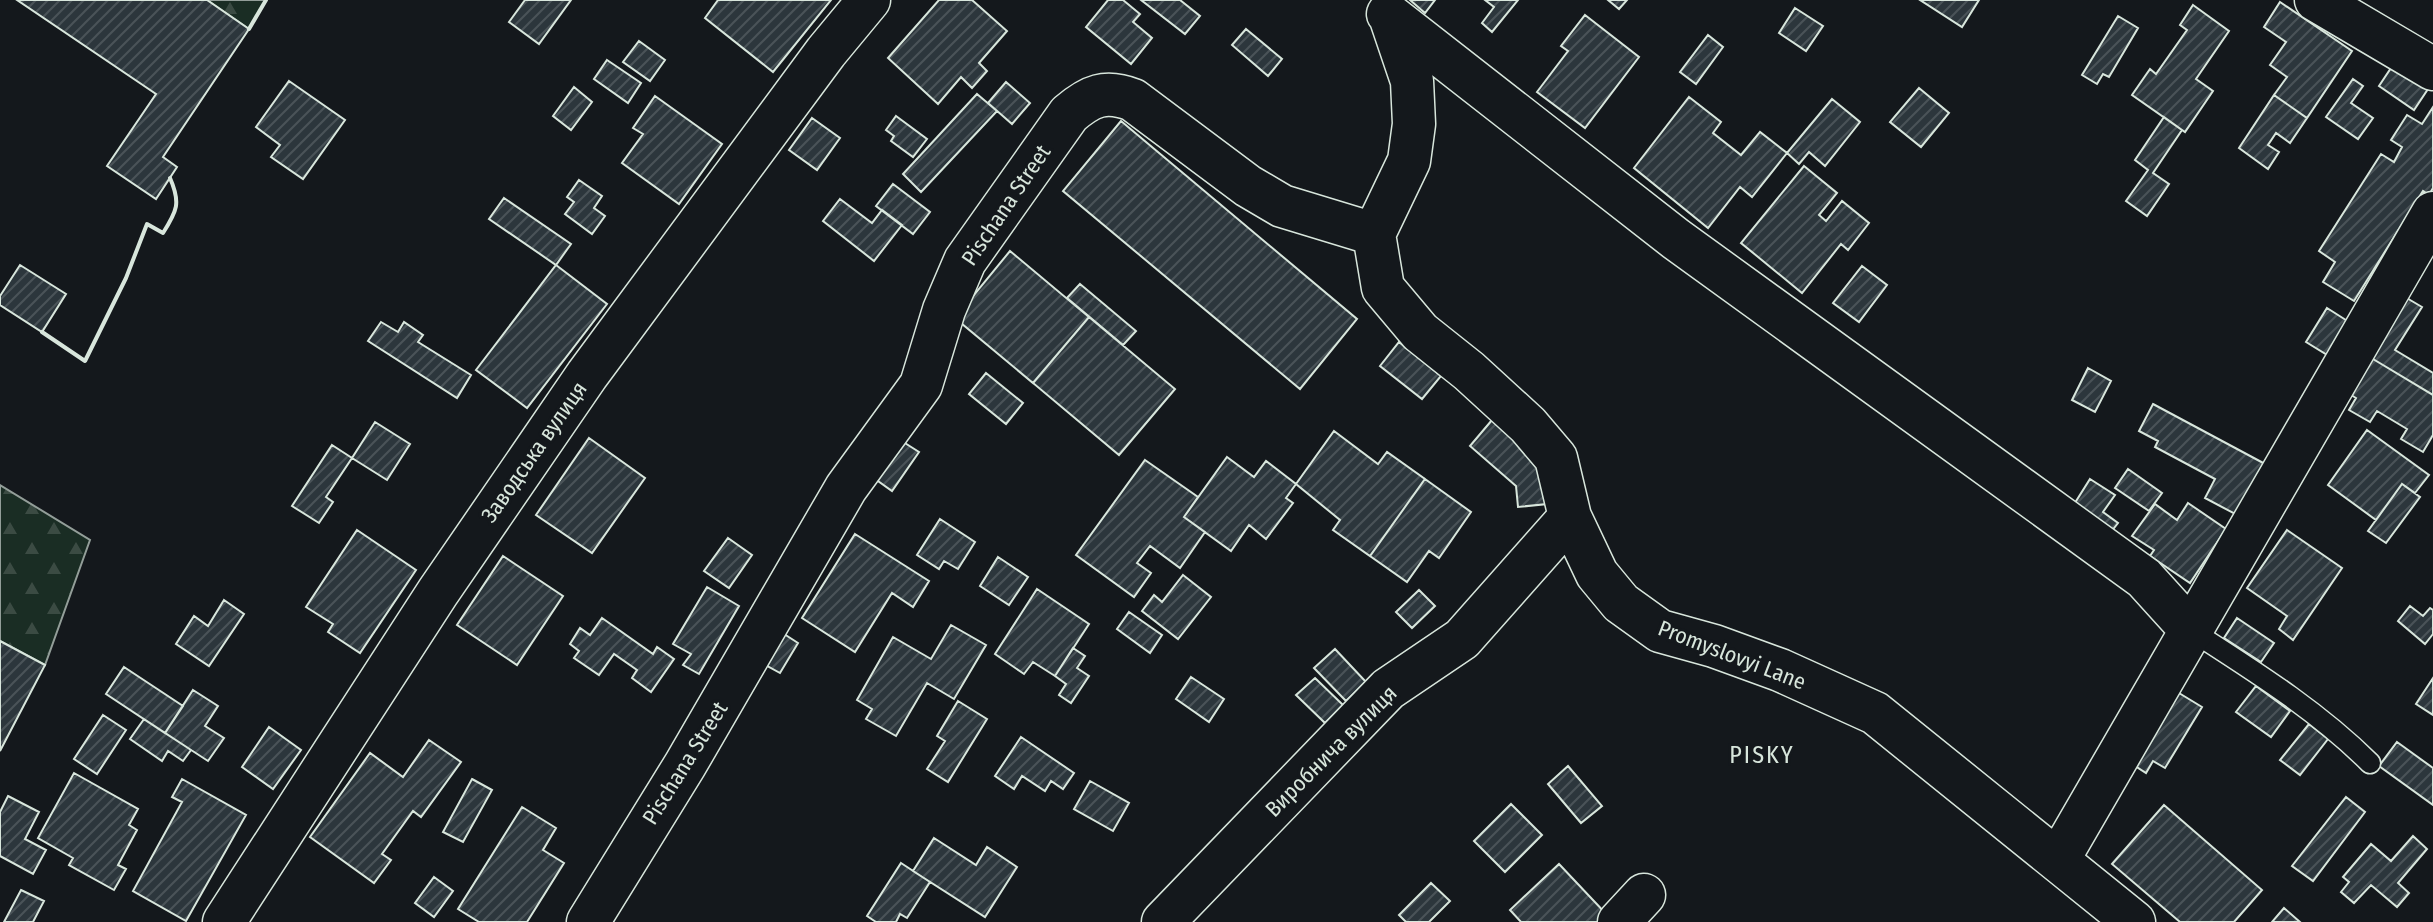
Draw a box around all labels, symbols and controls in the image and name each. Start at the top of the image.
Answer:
street label: Pischana Street [956,139,1057,271]
street label: Заводська вулиця [475,376,593,528]
street label: Promyslovyi Lane [1654,614,1810,696]
street label: Виробнича вулиця [1260,680,1402,822]
street label: Pischana Street [636,696,734,829]
district label: PISKY [1729,741,1795,769]

